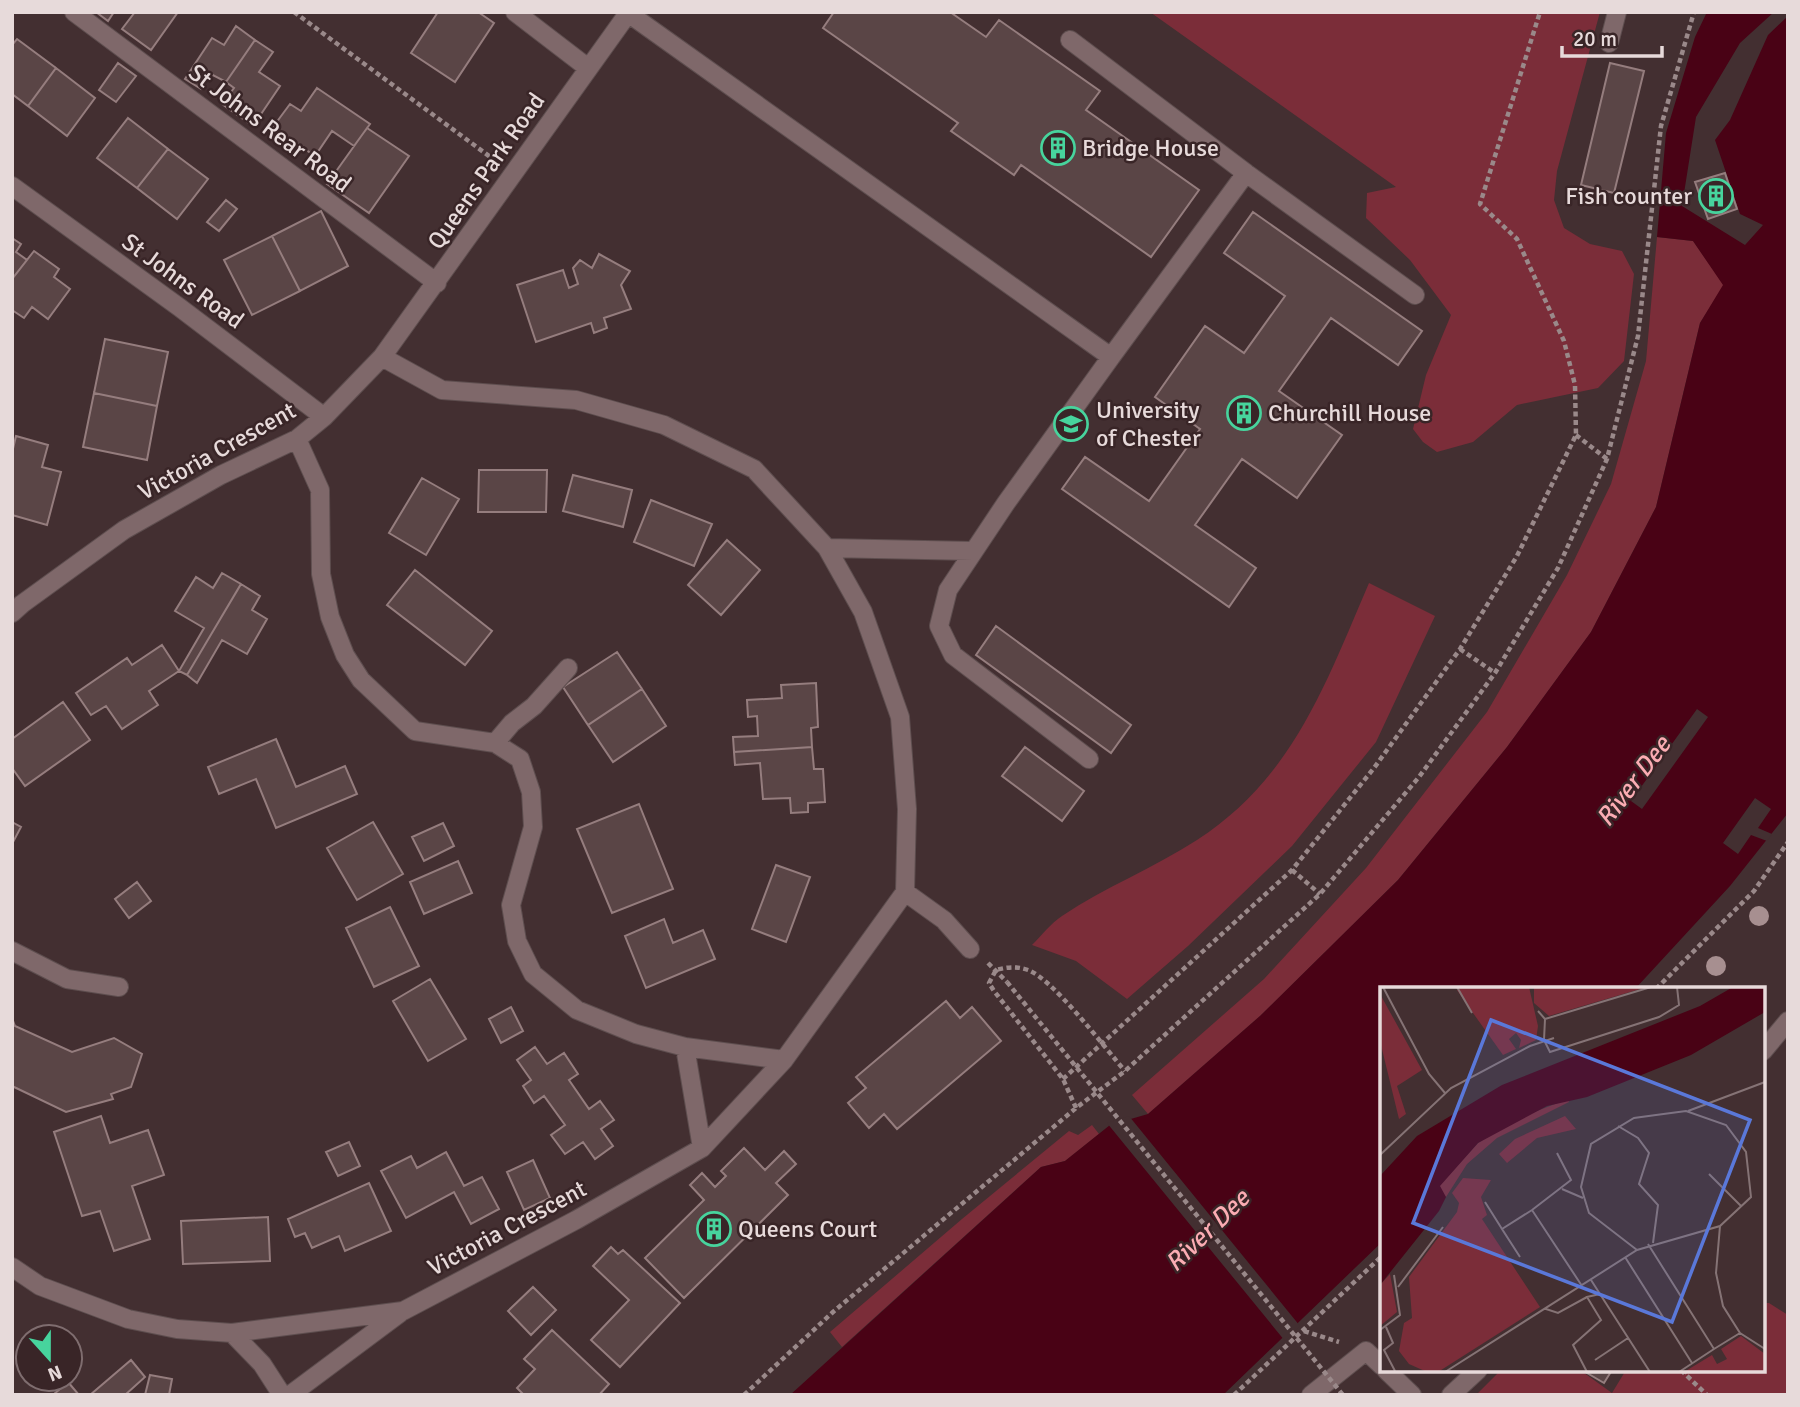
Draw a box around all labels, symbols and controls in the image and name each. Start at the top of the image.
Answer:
scale bar [1562,14,1662,58]
text: 20 m [1573,26,1617,52]
street label: St Johns Rear Road [183,57,357,199]
street label: Queens Park Road [421,87,551,255]
building icon: Bridge House [1039,129,1077,167]
place label: Bridge House [1082,133,1219,163]
building icon: Fish counter [1697,177,1735,215]
place label: Fish counter [1565,181,1692,211]
street label: St Johns Road [116,227,250,335]
building icon: Churchill House [1225,394,1263,432]
street label: Victoria Crescent [133,395,301,507]
place label: University of Chester [1096,395,1201,453]
place label: Churchill House [1268,398,1431,428]
school or university icon: University of Chester [1052,405,1090,443]
water label: River Dee [1589,728,1679,833]
inset map [1380,987,1765,1372]
street label: Victoria Crescent [422,1174,592,1282]
water label: River Dee [1159,1181,1258,1279]
building icon: Queens Court [695,1210,733,1248]
place label: Queens Court [738,1214,877,1244]
north arrow [14,1323,84,1393]
text: N [44,1359,65,1387]

